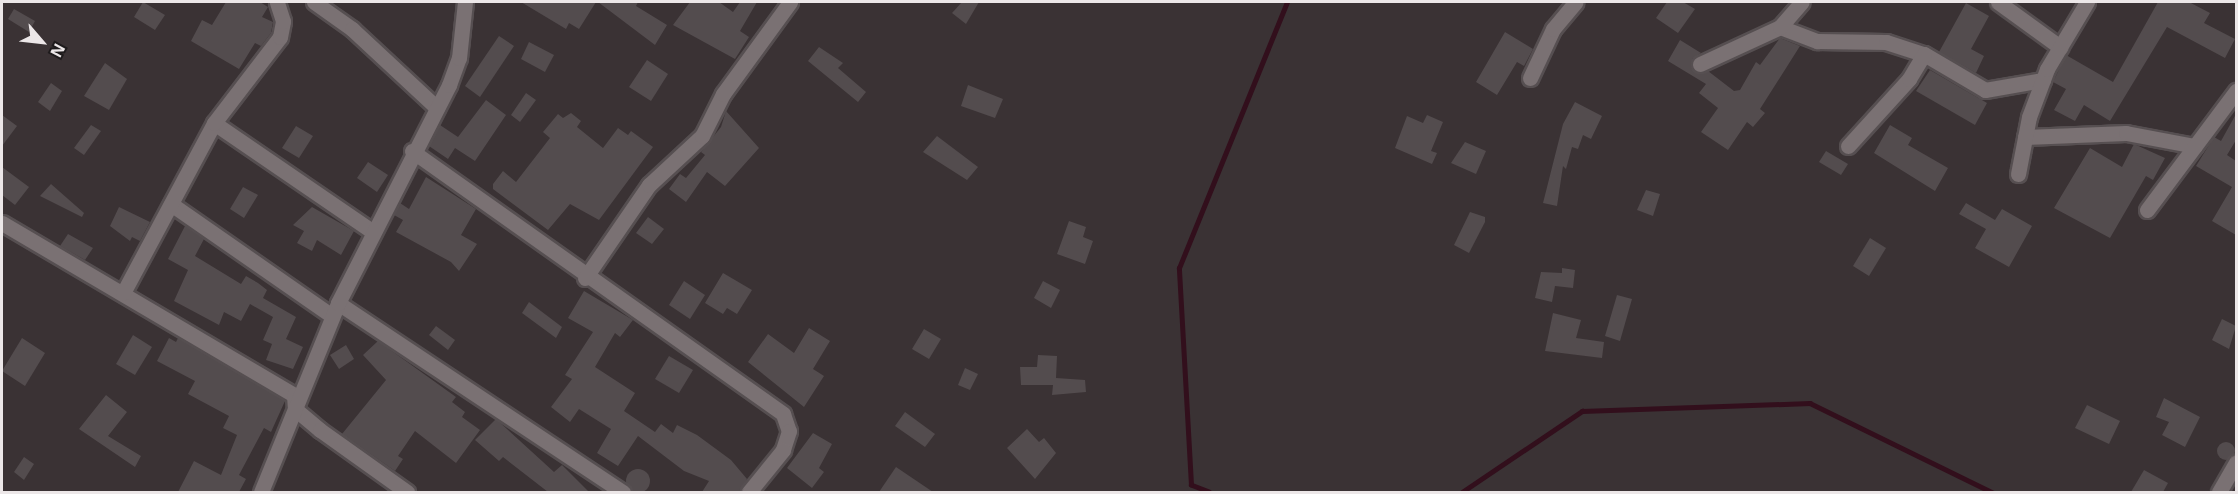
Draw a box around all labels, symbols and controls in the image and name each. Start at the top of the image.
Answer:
north arrow [12,12,72,72]
text: N [45,40,71,61]

